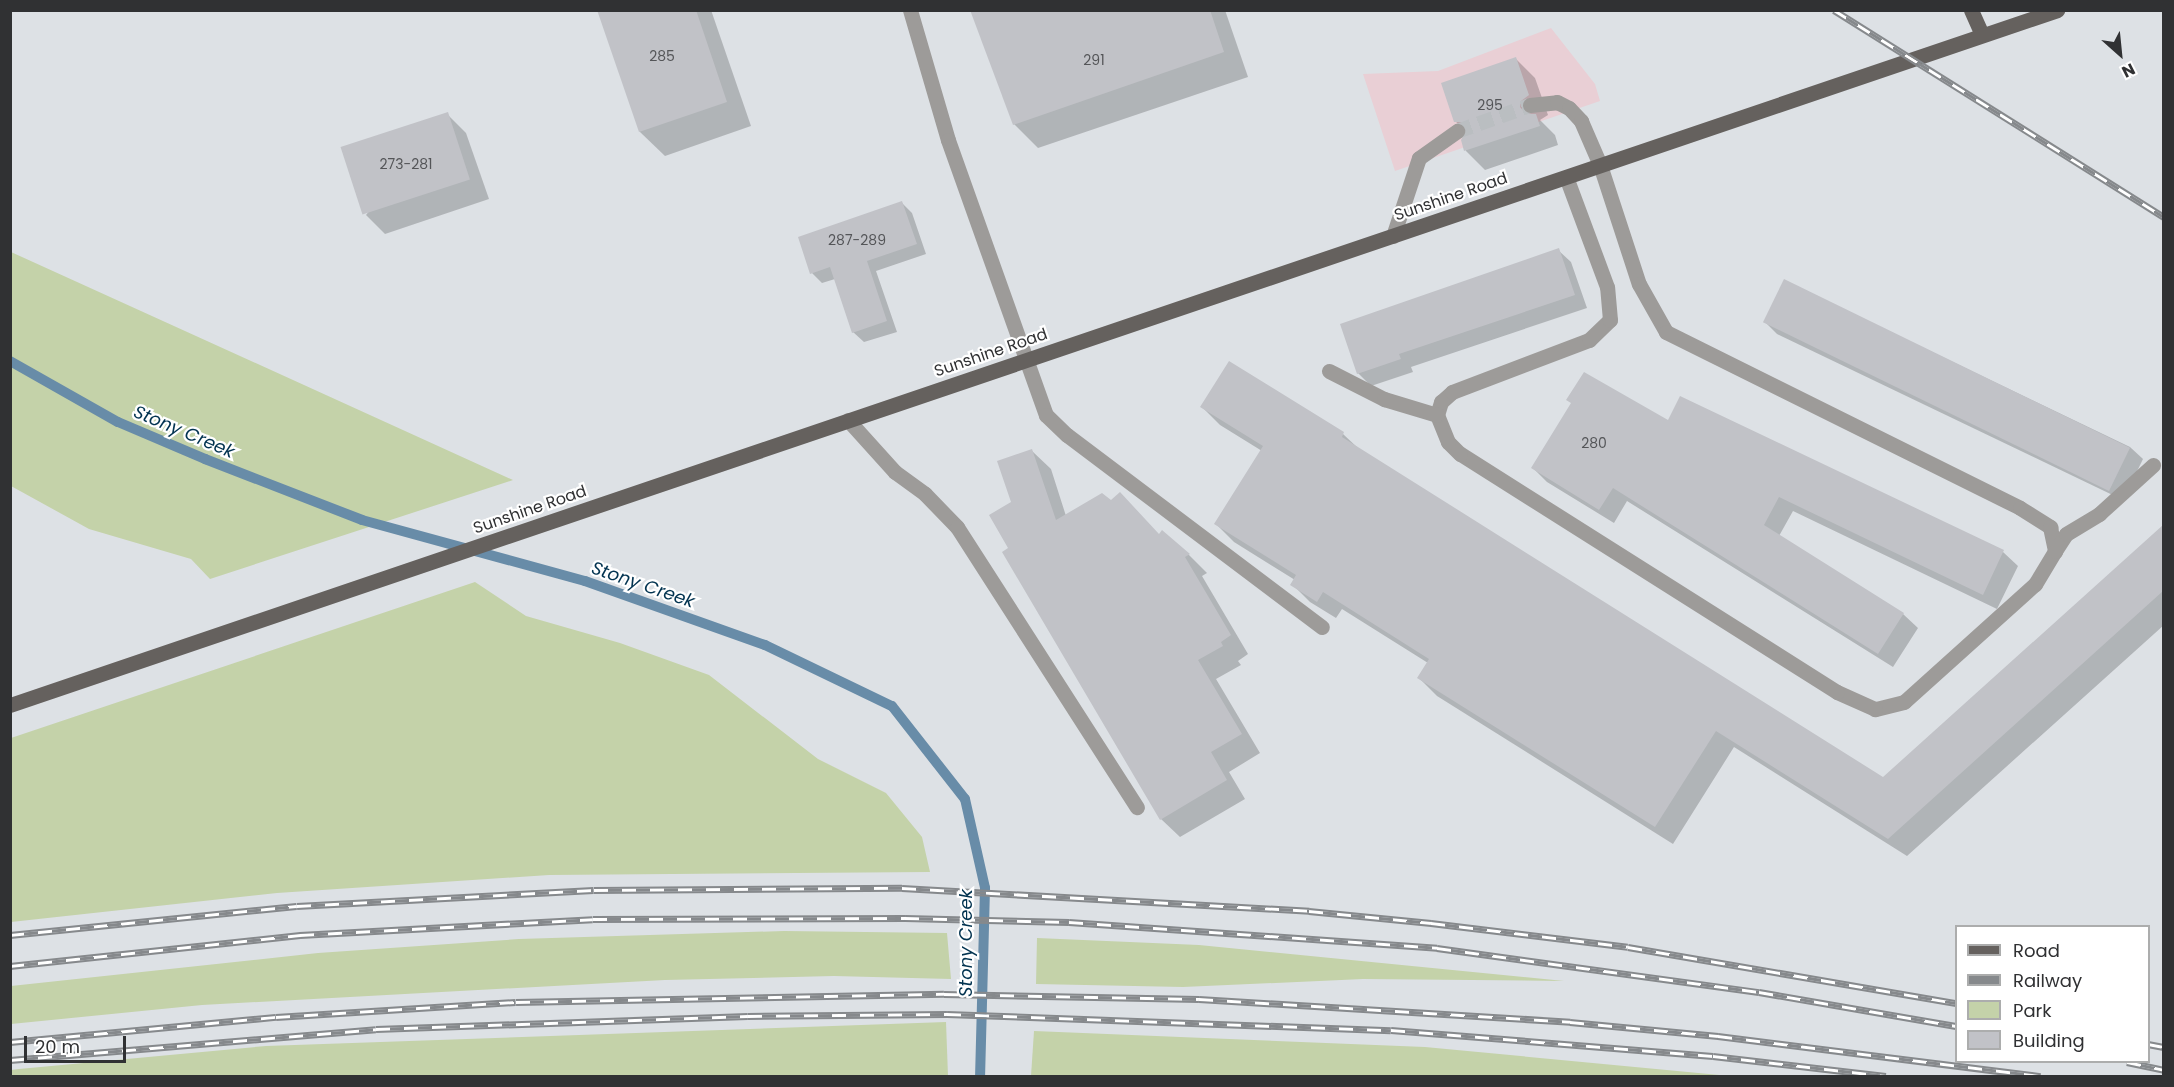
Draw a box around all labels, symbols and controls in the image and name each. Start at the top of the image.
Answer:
north arrow [2090,24,2150,84]
house number: 285 [649,48,675,64]
house number: 291 [1083,52,1105,68]
text: N [2118,57,2139,83]
house number: 295 [1477,97,1503,113]
house number: 273-281 [379,156,433,172]
street label: Sunshine Road [1392,169,1510,225]
house number: 287-289 [828,232,886,248]
street label: Sunshine Road [932,325,1050,381]
water label: Stony Creek [130,401,238,463]
house number: 280 [1581,435,1607,451]
street label: Sunshine Road [471,482,589,538]
water label: Stony Creek [589,557,697,613]
water label: Stony Creek [955,889,977,997]
legend [1955,925,2150,1063]
text: Road [2013,938,2060,963]
text: Railway [2013,968,2082,993]
text: Park [2013,998,2052,1023]
scale bar [27,1024,129,1062]
text: Building [2013,1028,2085,1053]
text: 20 m [35,1034,80,1059]

